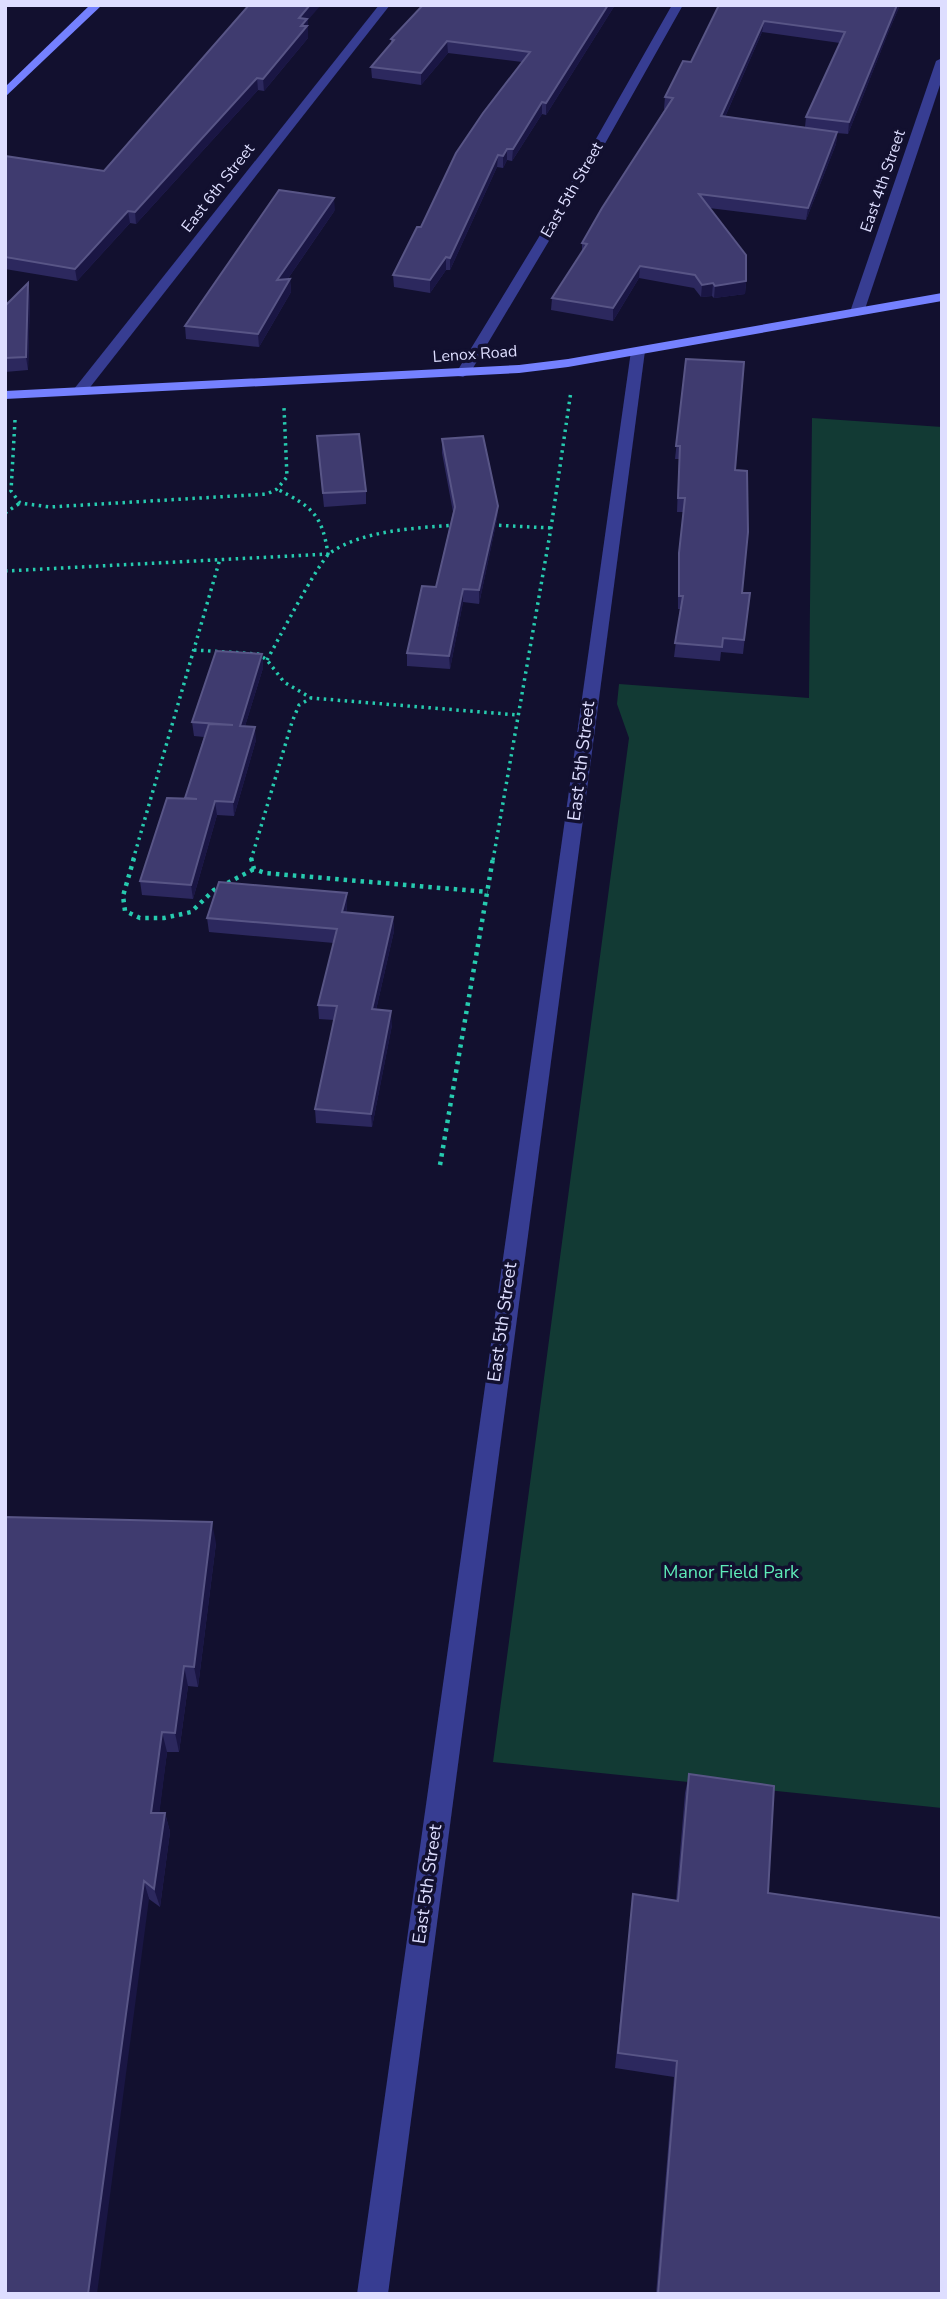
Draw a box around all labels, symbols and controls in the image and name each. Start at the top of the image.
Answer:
street label: East 4th Street [855,126,911,235]
street label: East 5th Street [536,138,608,242]
street label: East 6th Street [176,139,260,237]
street label: Lenox Road [432,340,518,368]
street label: East 5th Street [562,699,600,822]
street label: East 5th Street [482,1260,522,1383]
park label: Manor Field Park [663,1560,800,1584]
street label: East 5th Street [407,1822,447,1945]

